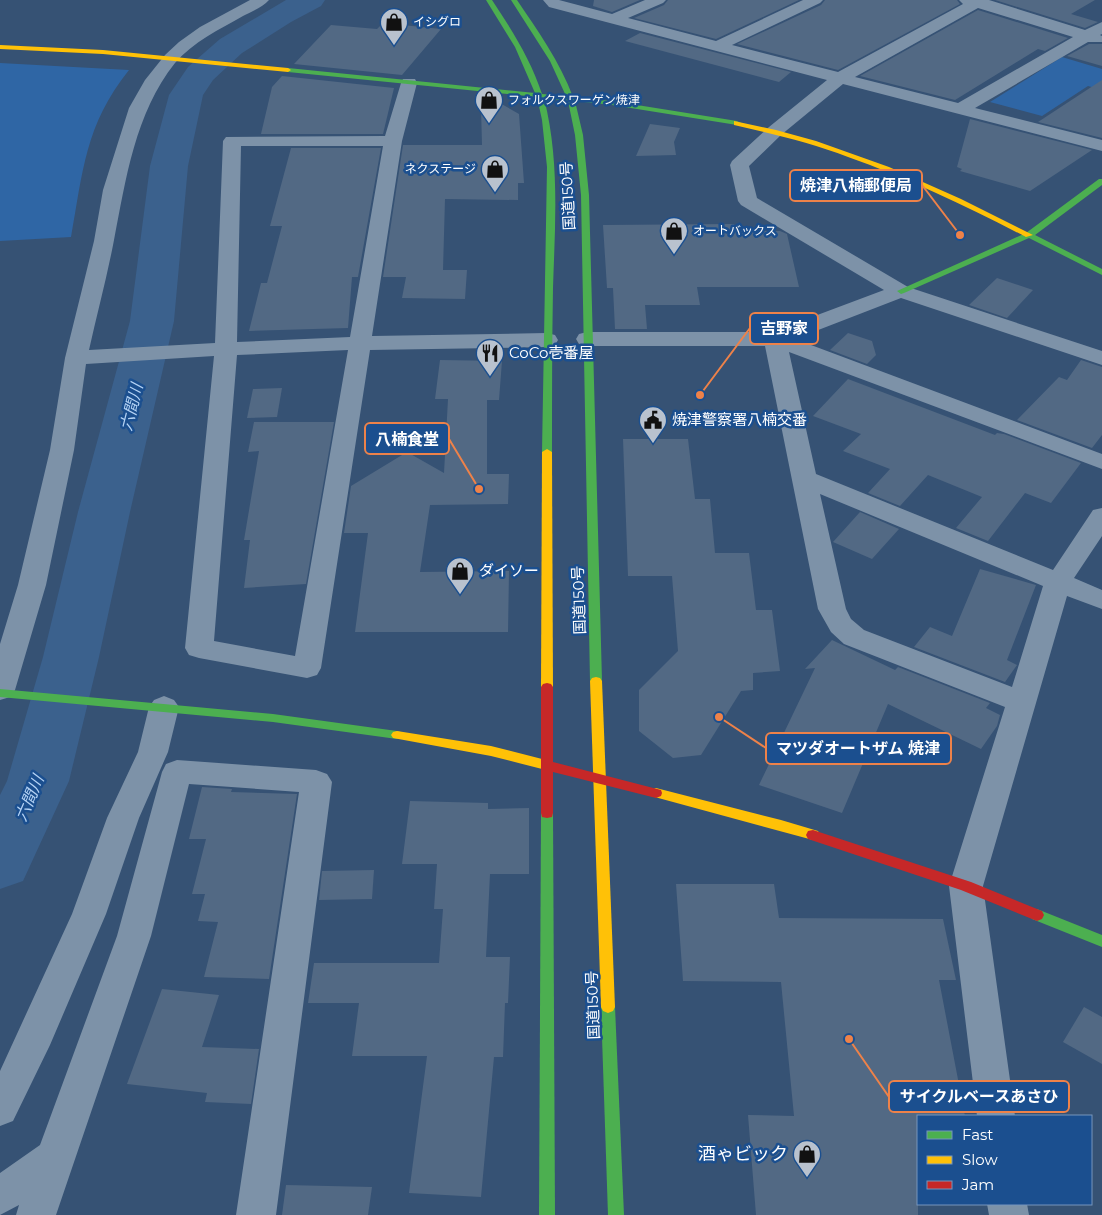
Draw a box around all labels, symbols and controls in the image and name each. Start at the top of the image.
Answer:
shop icon: イシグロ [379,7,409,46]
place label: イシグロ [413,14,461,29]
shop icon: フォルクスワーゲン焼津 [474,85,504,124]
place label: フォルクスワーゲン焼津 [508,92,640,107]
shop icon: ネクステージ [480,154,510,193]
place label: ネクステージ [405,161,476,176]
street label: 国道150号 [556,161,579,231]
callout: 焼津八楠郵便局 [790,170,922,201]
text: 焼津八楠郵便局 [800,176,912,195]
shop icon: オートバックス [659,216,689,255]
place label: オートバックス [693,223,777,238]
callout: 吉野家 [750,313,818,344]
text: 吉野家 [760,319,808,338]
restaurant icon: CoCo壱番屋 [475,338,505,377]
place label: CoCo壱番屋 [509,343,593,362]
water label: 六間川 [116,380,147,433]
public building icon: 焼津警察署八楠交番 [638,405,668,444]
place label: 焼津警察署八楠交番 [672,410,807,429]
callout: 八楠食堂 [365,423,449,454]
text: 八楠食堂 [375,430,439,449]
shop icon: ダイソー [445,556,475,595]
place label: ダイソー [479,561,539,580]
street label: 国道150号 [568,565,589,635]
callout: マツダオートザム 焼津 [766,733,951,764]
text: マツダオートザム 焼津 [776,739,940,758]
water label: 六間川 [11,771,48,824]
street label: 国道150号 [582,970,603,1040]
callout: サイクルベースあさひ [889,1081,1069,1112]
text: サイクルベースあさひ [900,1087,1058,1106]
legend [917,1115,1092,1205]
text: Fast [962,1125,993,1144]
shop icon: 酒ゃビック [792,1139,822,1178]
place label: 酒ゃビック [698,1143,788,1165]
text: Slow [962,1150,998,1169]
text: Jam [961,1175,994,1194]

